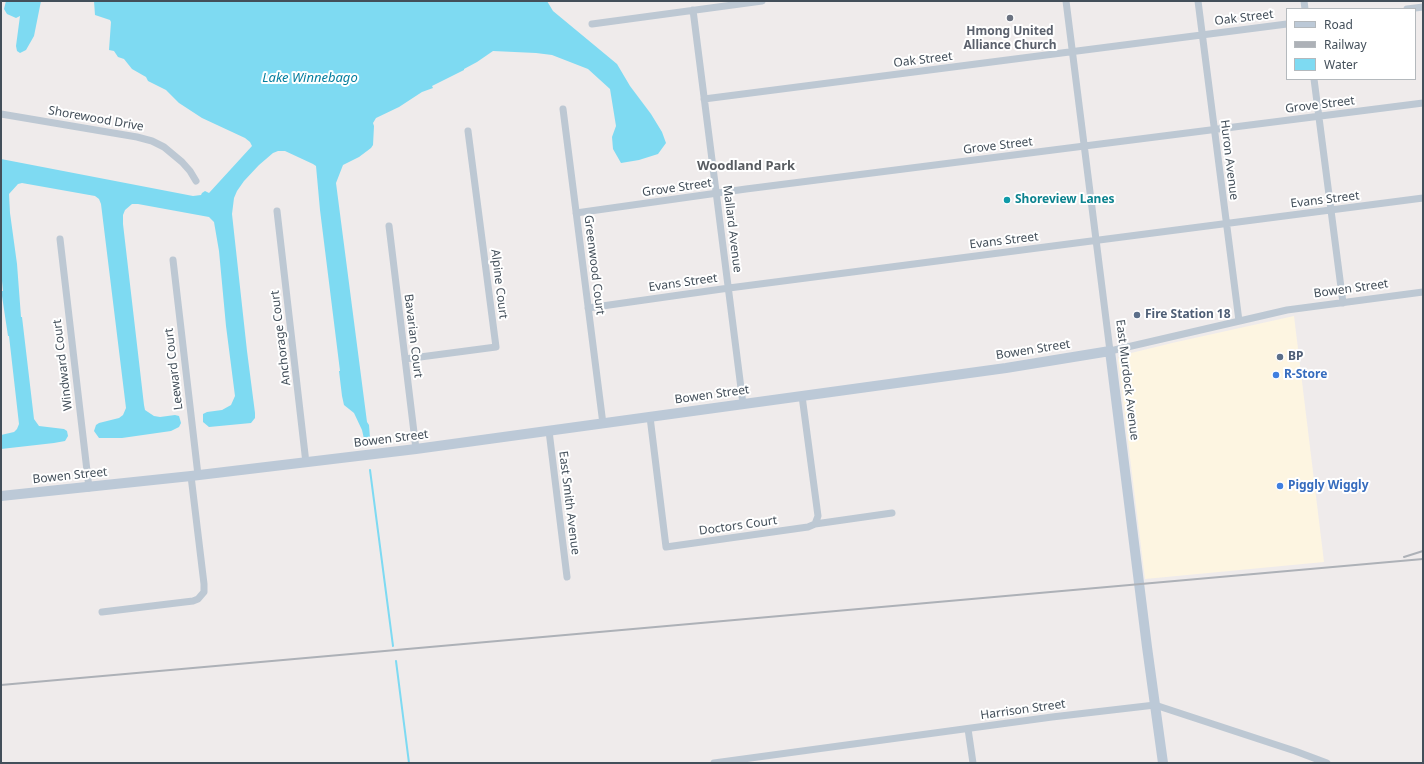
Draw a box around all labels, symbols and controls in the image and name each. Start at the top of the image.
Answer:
street label: Oak Street [1214,7,1274,29]
legend [1286,8,1416,80]
marker: Hmong United Alliance Church [1005,13,1015,23]
text: Road [1324,16,1353,33]
place label: Hmong United Alliance Church [964,25,1056,53]
text: Railway [1324,36,1367,53]
street label: Oak Street [893,49,953,71]
text: Water [1324,56,1358,73]
water label: Lake Winnebago [262,70,358,86]
street label: Grove Street [1284,94,1356,116]
street label: Shorewood Drive [47,104,145,134]
street label: Huron Avenue [1217,119,1241,201]
street label: Grove Street [962,135,1034,157]
district label: Woodland Park [697,158,795,174]
street label: Grove Street [641,176,713,200]
street label: Mallard Avenue [719,185,745,273]
street label: Evans Street [1290,189,1360,211]
place label: Shoreview Lanes [1015,193,1115,207]
marker: Shoreview Lanes [1002,195,1012,205]
street label: Greenwood Court [581,214,607,316]
street label: Evans Street [969,230,1039,252]
street label: Alpine Court [488,248,510,320]
street label: Evans Street [648,271,718,295]
street label: Bowen Street [1313,277,1389,301]
street label: Anchorage Court [268,290,294,386]
street label: Bavarian Court [401,293,425,379]
place label: Fire Station 18 [1145,308,1231,322]
marker: Fire Station 18 [1132,310,1142,320]
street label: Windward Court [50,318,76,412]
street label: East Murdock Avenue [1112,319,1142,441]
street label: Leeward Court [162,327,186,411]
street label: Bowen Street [995,337,1071,363]
place label: BP [1288,350,1303,364]
marker: BP [1275,352,1285,362]
place label: R-Store [1284,368,1327,382]
marker: R-Store [1271,370,1281,380]
street label: Bowen Street [674,383,750,407]
street label: Bowen Street [353,427,429,451]
street label: East Smith Avenue [555,450,583,556]
street label: Bowen Street [32,465,108,487]
place label: Piggly Wiggly [1288,479,1369,493]
marker: Piggly Wiggly [1275,481,1285,491]
street label: Doctors Court [698,513,778,539]
street label: Harrison Street [980,697,1066,723]

